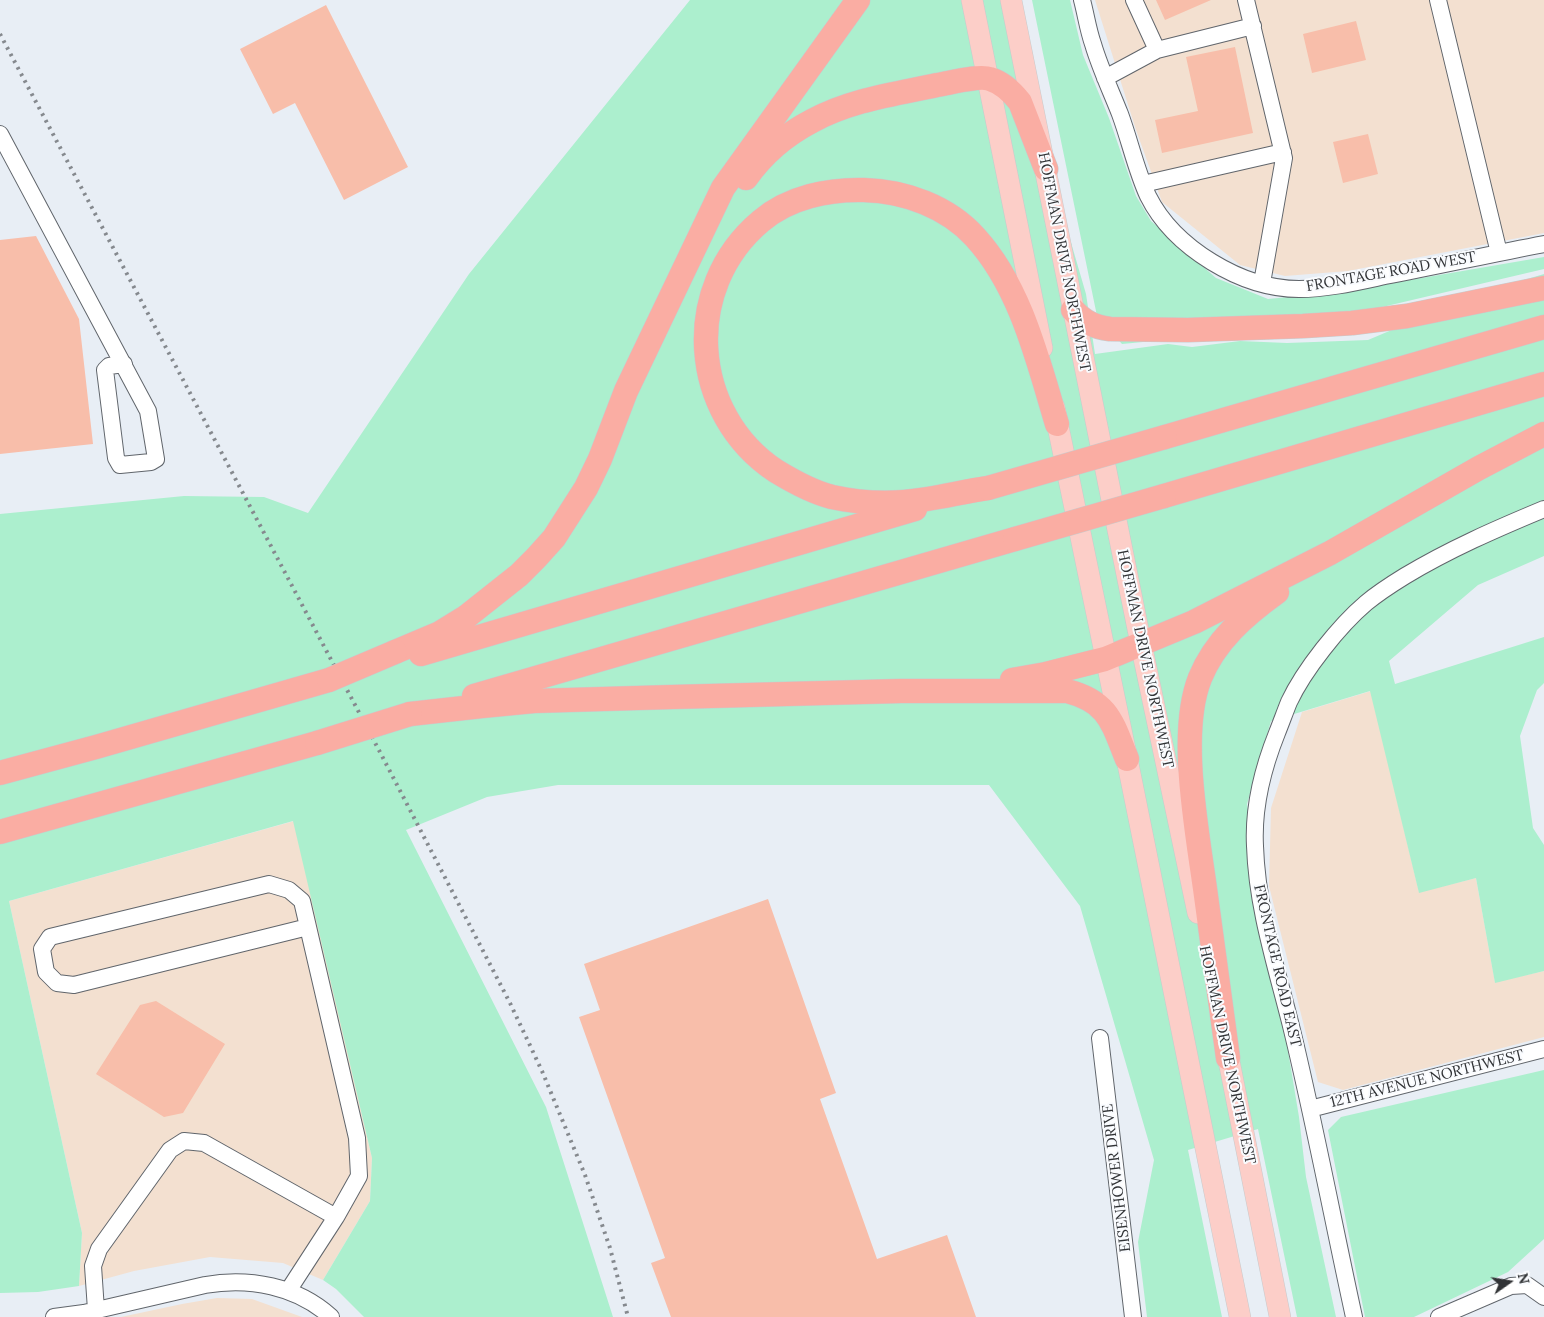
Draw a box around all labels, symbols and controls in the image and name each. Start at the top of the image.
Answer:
street label: HOFFMAN DRIVE NORTHWEST [1034,151,1094,373]
street label: FRONTAGE ROAD WEST [1305,248,1477,296]
street label: HOFFMAN DRIVE NORTHWEST [1113,548,1177,770]
street label: FRONTAGE ROAD EAST [1249,883,1305,1049]
street label: HOFFMAN DRIVE NORTHWEST [1195,944,1259,1166]
street label: 12TH AVENUE NORTHWEST [1328,1046,1526,1112]
street label: EISENHOWER DRIVE [1099,1103,1135,1253]
north arrow [1484,1257,1534,1307]
text: N [1514,1271,1534,1286]

